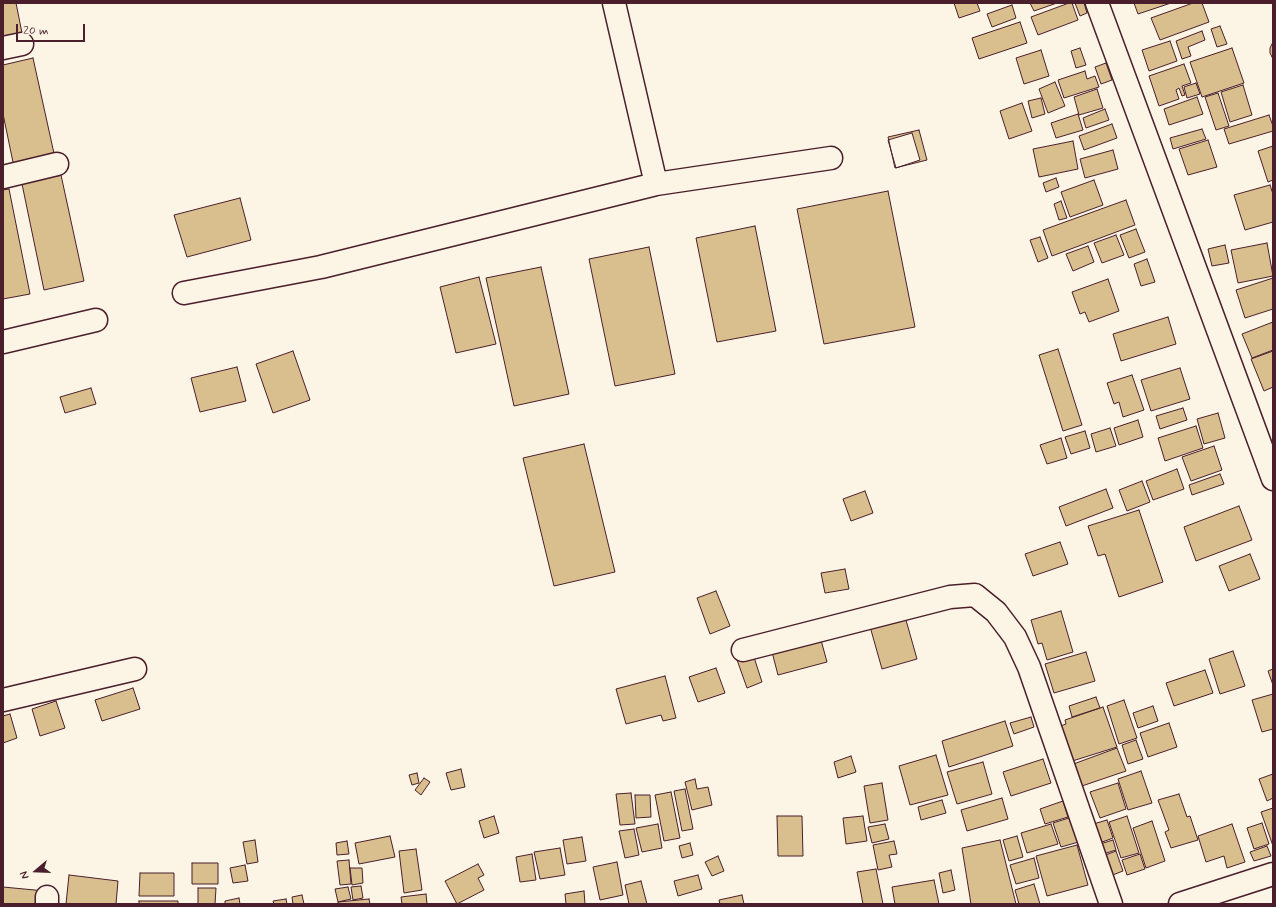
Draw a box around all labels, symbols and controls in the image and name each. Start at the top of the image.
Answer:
scale bar [18,16,87,42]
text: 20 m [23,23,49,39]
north arrow [16,851,56,891]
text: N [17,869,32,881]

